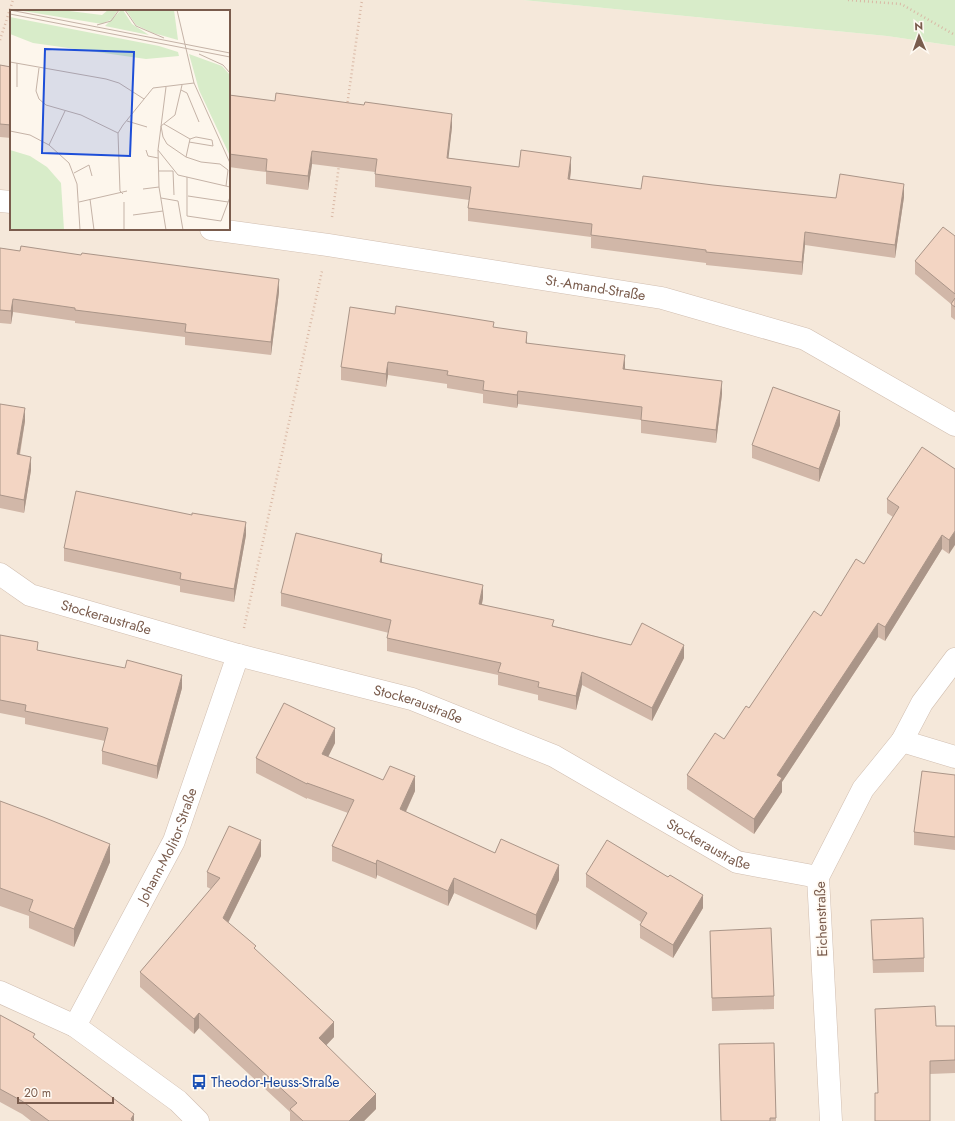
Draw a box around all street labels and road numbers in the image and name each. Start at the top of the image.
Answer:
street label: St.-Amand-Straße [544,270,647,305]
street label: Stockeraustraße [59,594,154,640]
street label: Stockeraustraße [372,680,466,728]
street label: Johann-Molitor-Straße [131,785,202,909]
street label: Stockeraustraße [663,813,752,874]
street label: Eichenstraße [810,881,832,957]

